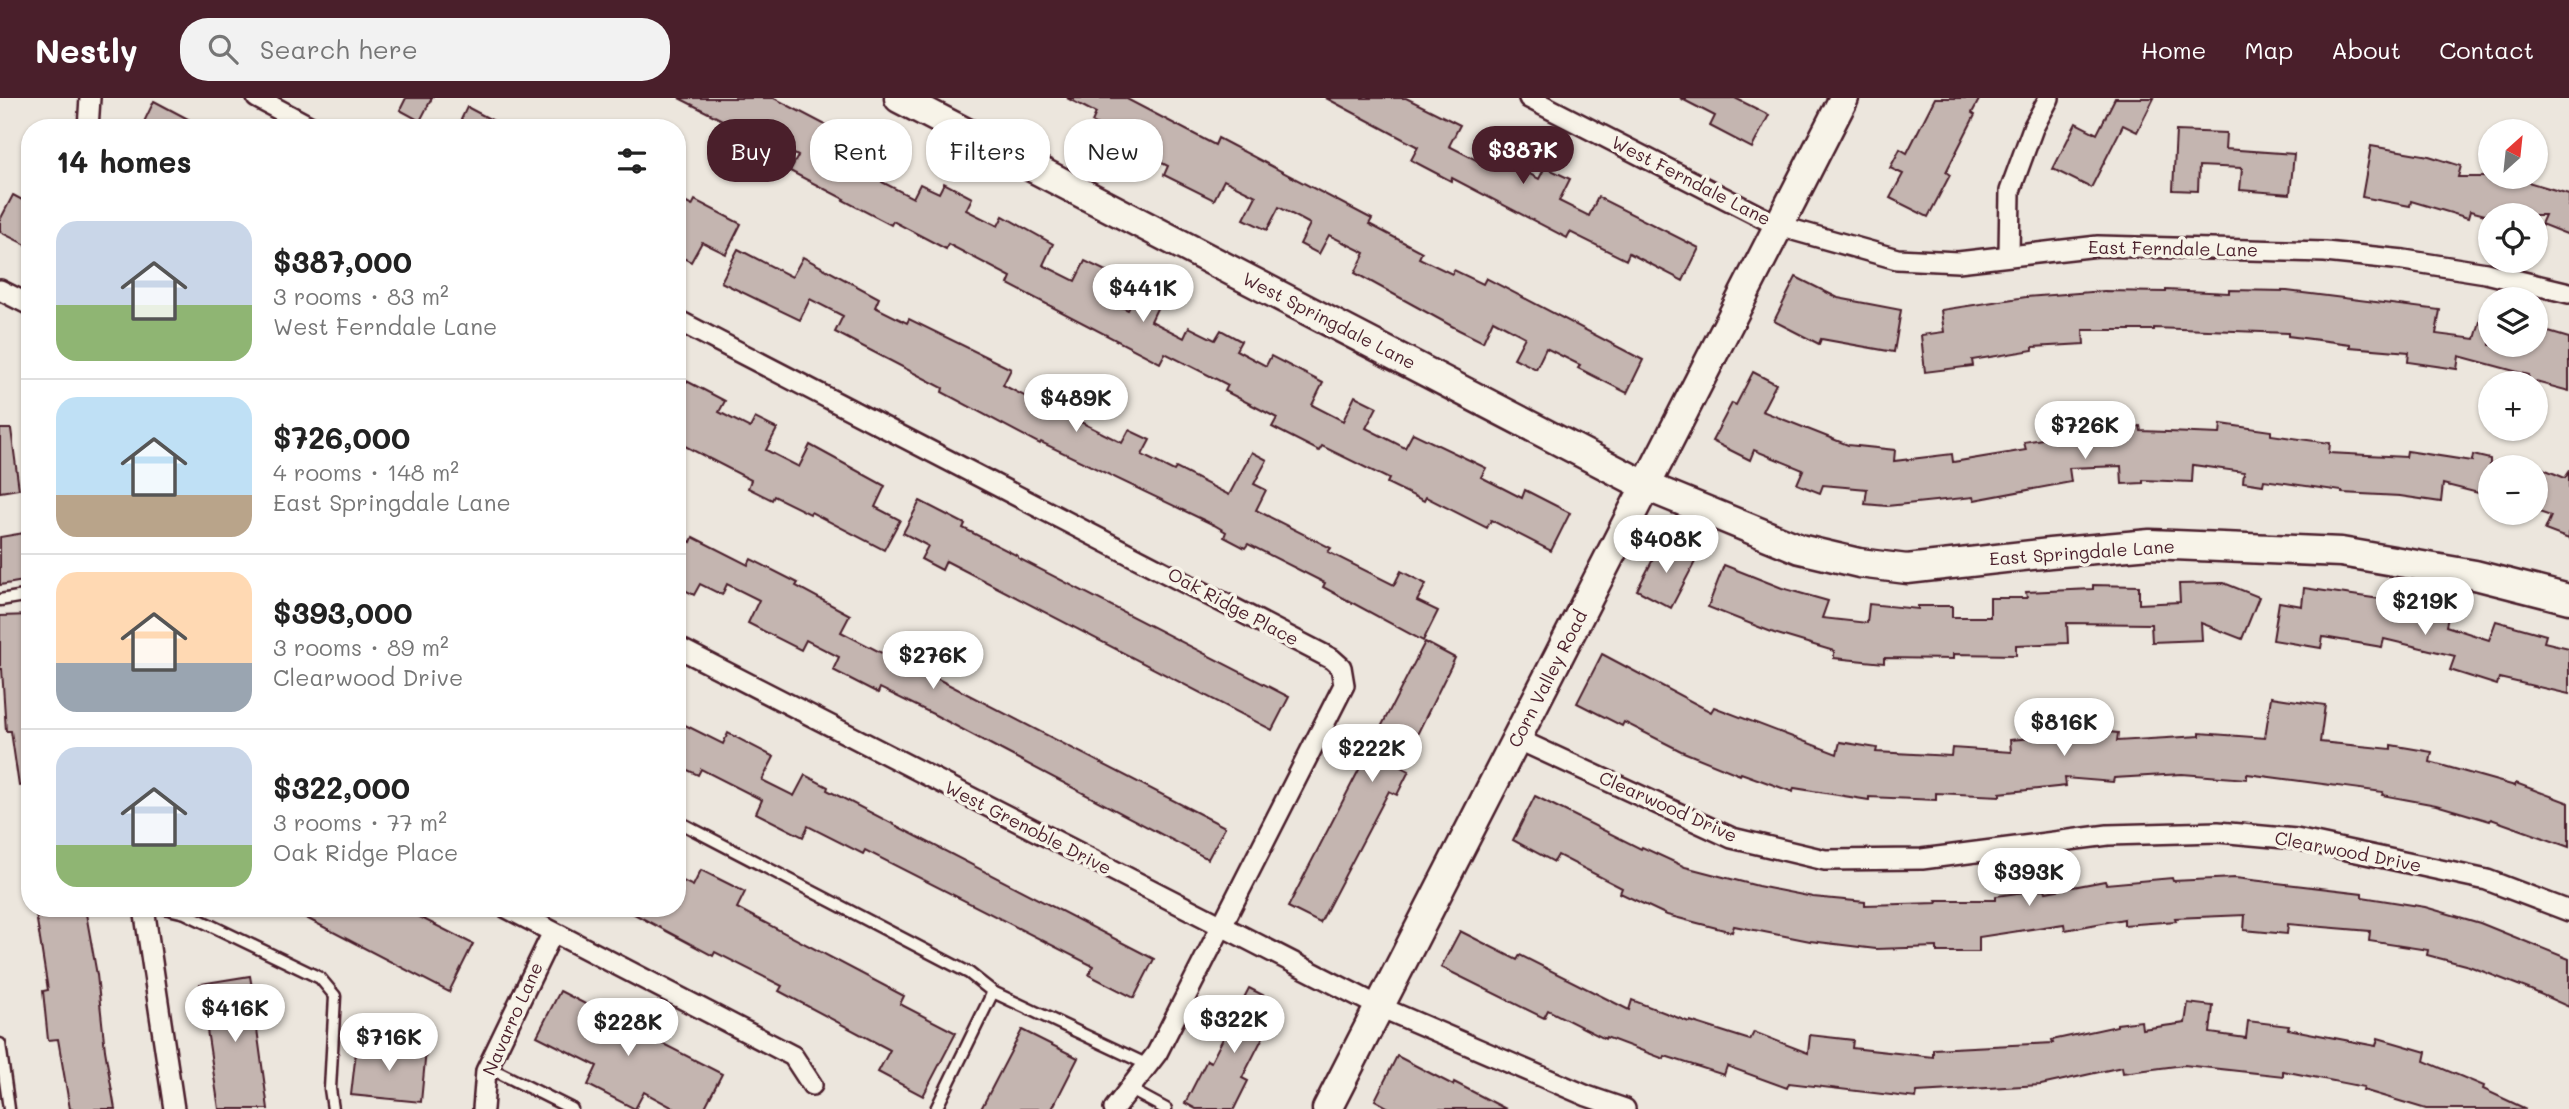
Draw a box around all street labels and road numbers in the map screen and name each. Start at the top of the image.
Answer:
street label: West Ferndale Lane [1608,130,1775,231]
street label: East Ferndale Lane [2088,235,2258,261]
street label: West Springdale Lane [1239,266,1420,374]
street label: East Springdale Lane [1988,534,2176,570]
street label: Oak Ridge Place [1164,561,1303,651]
street label: Corn Valley Road [1502,606,1592,751]
street label: Clearwood Drive [1596,765,1741,847]
street label: West Grenoble Drive [941,775,1116,880]
street label: Clearwood Drive [2273,825,2424,877]
street label: Navarro Lane [476,958,548,1079]

